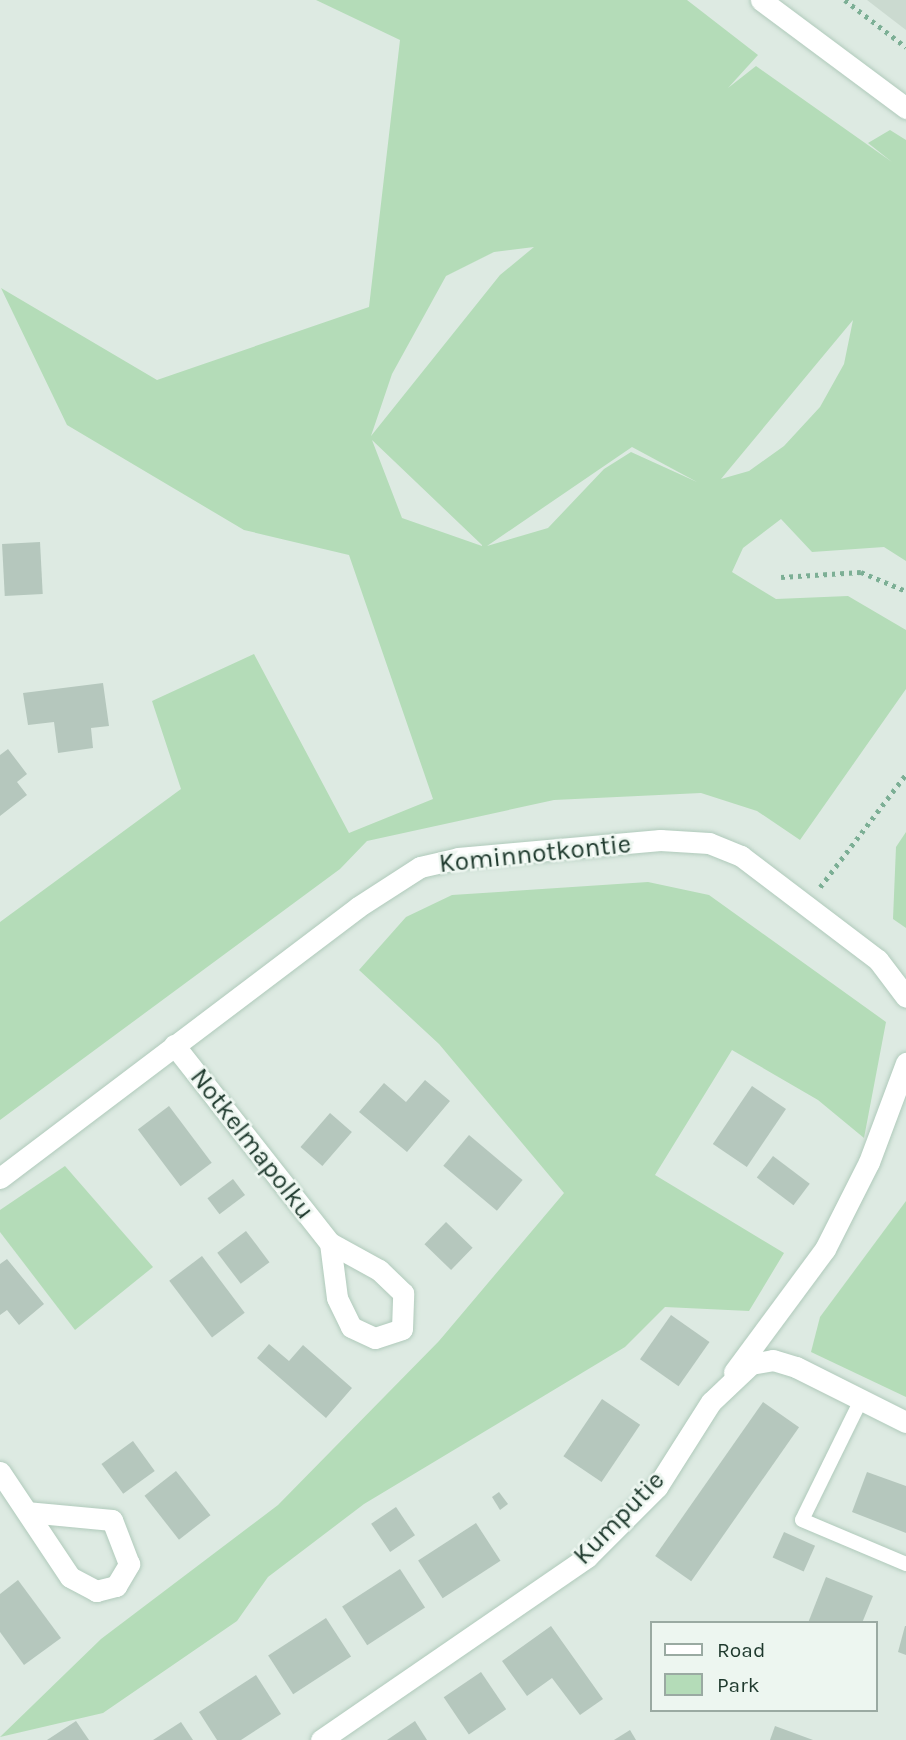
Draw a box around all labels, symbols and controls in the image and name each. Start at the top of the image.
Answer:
street label: Kominnotkontie [437,828,633,880]
street label: Notkelmapolku [183,1062,321,1226]
street label: Kumputie [567,1465,671,1571]
legend [650,1621,878,1712]
text: Road [717,1638,765,1662]
text: Park [717,1673,760,1697]

